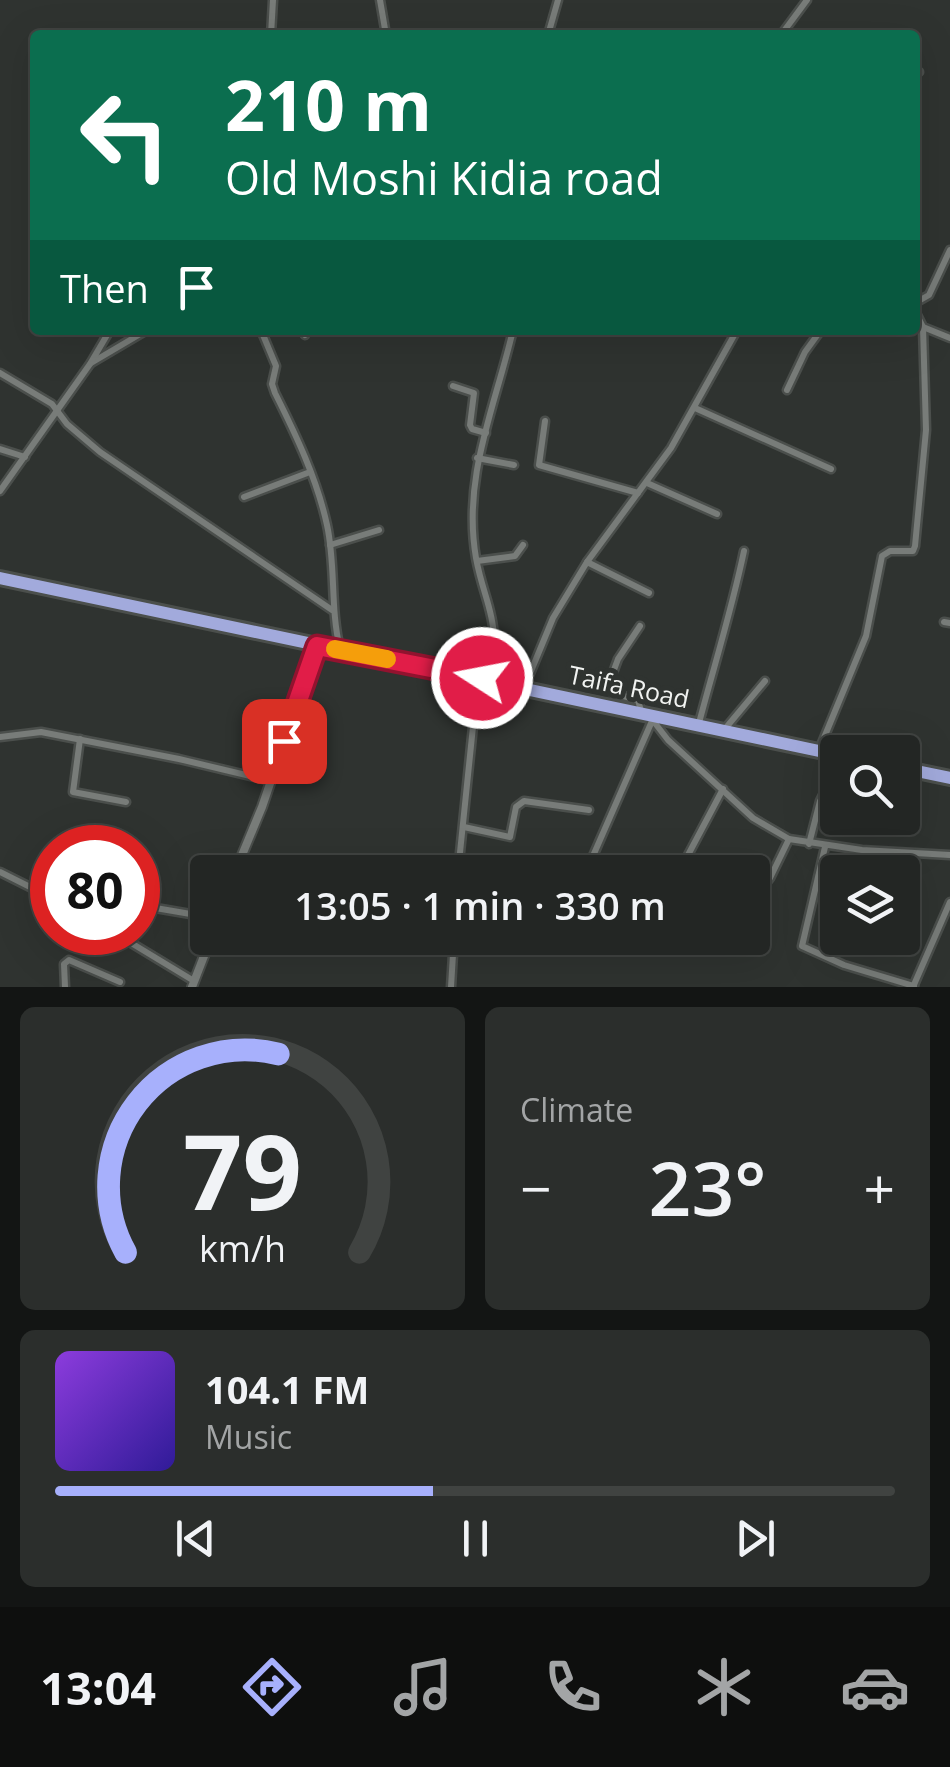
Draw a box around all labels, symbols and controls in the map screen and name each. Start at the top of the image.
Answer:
text: 210 m [225,56,432,152]
icon: left [60,70,190,200]
text: Old Moshi Kidia road [225,147,663,208]
icon: arrive [169,260,224,315]
text: Then [60,262,149,314]
position arrow [430,626,534,730]
street label: Taifa Road [566,657,693,715]
pin [242,699,327,784]
icon: arrive [257,714,312,769]
map controls [820,735,920,955]
button: search [820,735,920,835]
speed limit sign: 80 [30,825,160,955]
button: layers [820,855,920,955]
text: 13:05 · 1 min · 330 m [294,879,666,931]
text: Climate [520,1088,633,1131]
text: 79 [183,1099,302,1240]
text: 23° [649,1136,766,1238]
text: − [520,1150,551,1225]
text: + [864,1150,895,1225]
text: km/h [199,1224,286,1272]
text: 104.1 FM [205,1363,369,1415]
text: Music [205,1415,292,1458]
icon: previous [168,1511,223,1566]
icon: pause [448,1511,503,1566]
icon: next [728,1511,783,1566]
icon: directions [237,1652,307,1722]
icon: music [388,1652,458,1722]
icon: phone [538,1652,608,1722]
icon: climate [689,1652,759,1722]
icon: car [840,1652,910,1722]
text: 13:04 [40,1657,156,1718]

